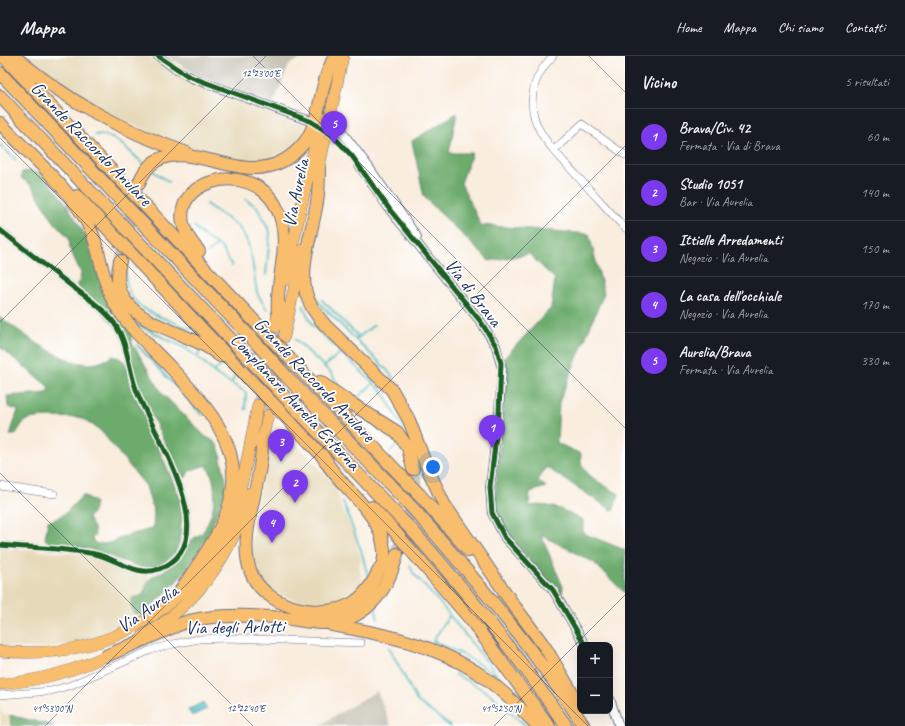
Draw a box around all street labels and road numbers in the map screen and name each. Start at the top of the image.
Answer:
street label: Grande Raccordo Anulare [26,76,158,212]
street label: Via Aurelia [277,155,315,230]
street label: Via di Brava [439,254,508,332]
street label: Grande Raccordo Anulare [249,312,381,448]
street label: Complanare Aurelia Esterna [225,328,366,477]
street label: Via Aurelia [112,578,185,639]
street label: Via degli Arlotti [185,614,287,640]

